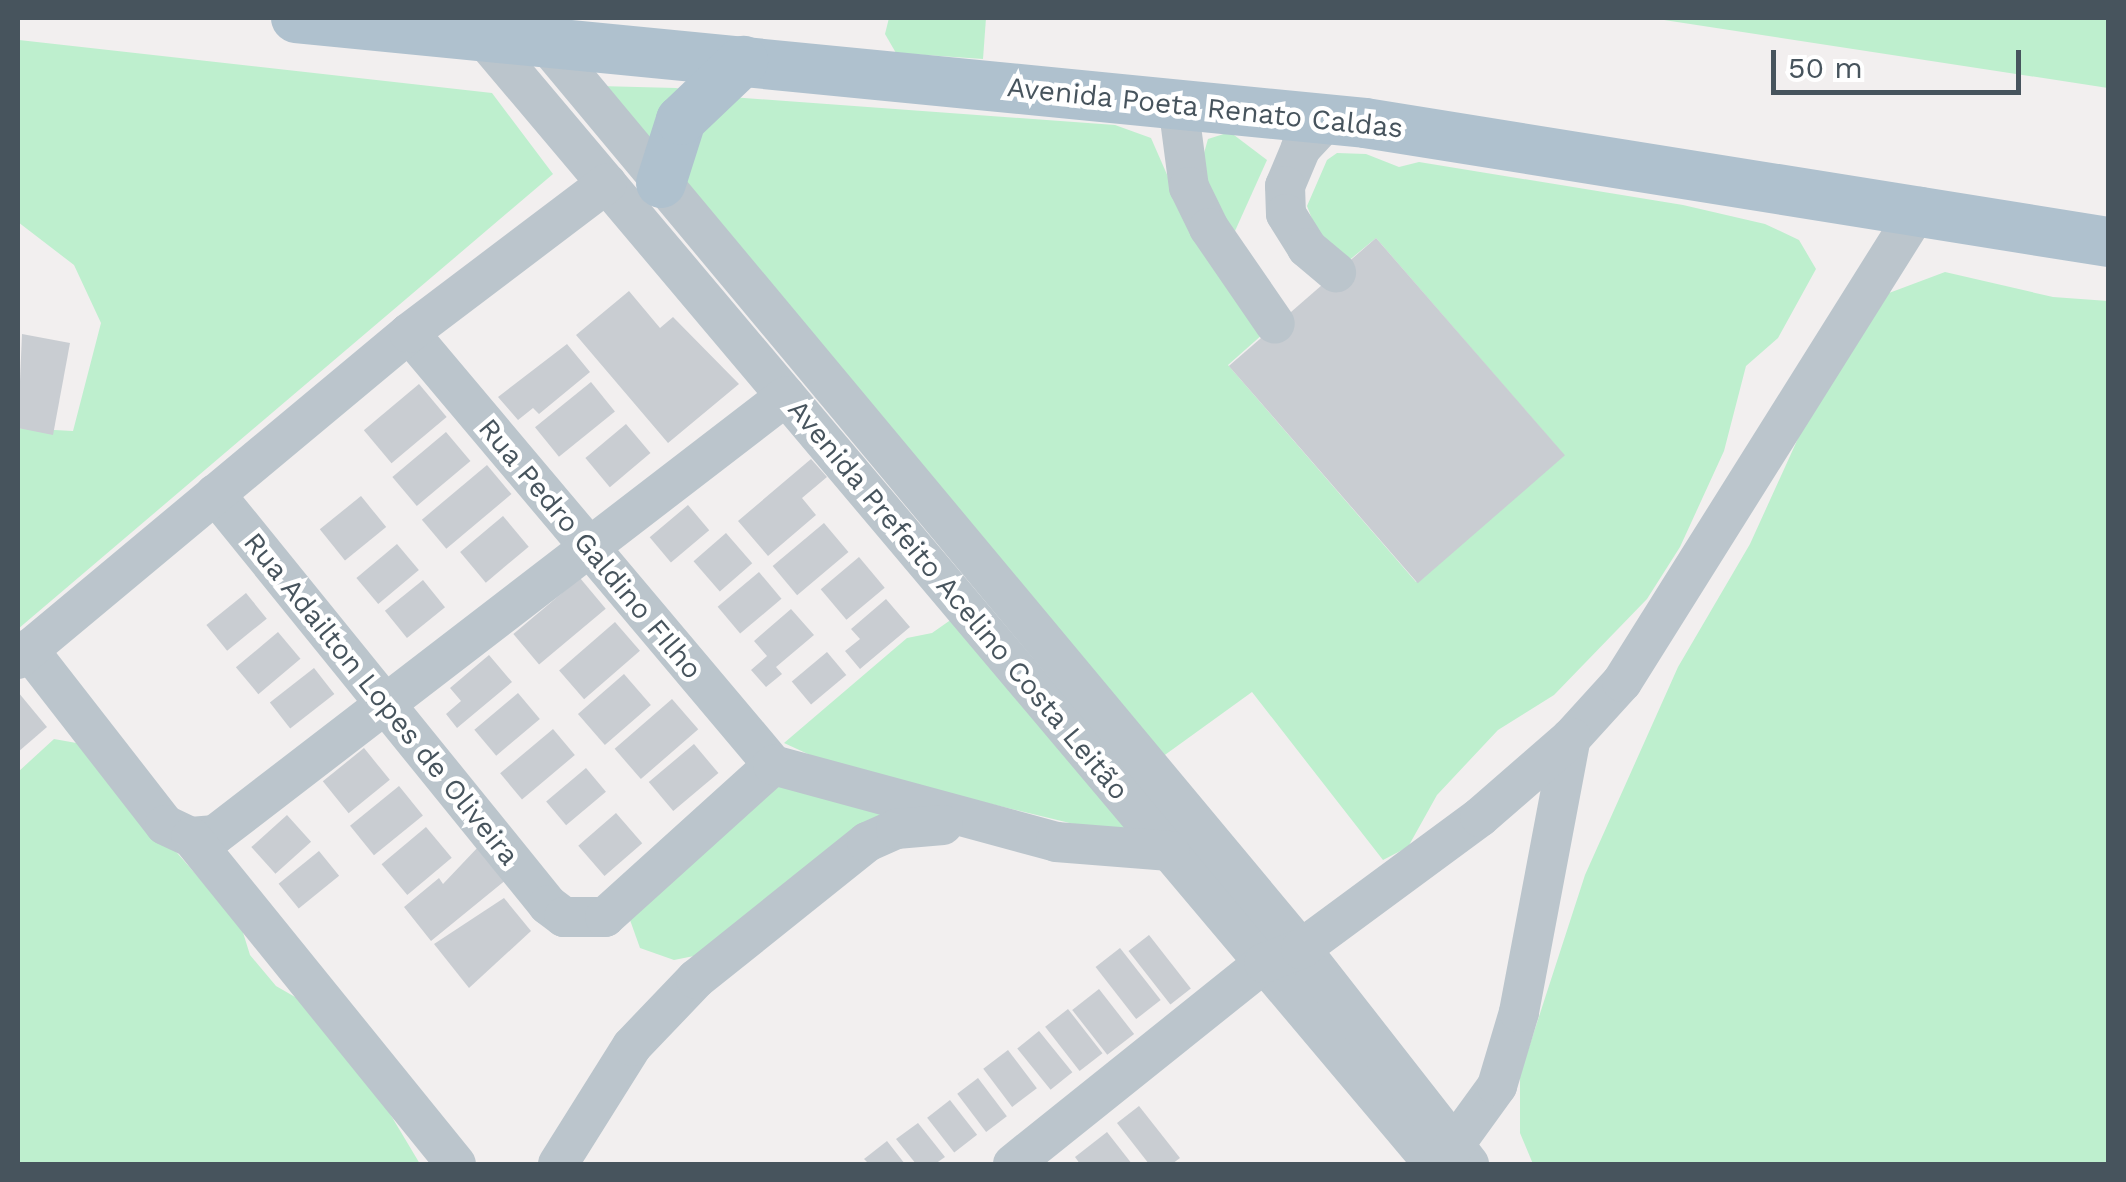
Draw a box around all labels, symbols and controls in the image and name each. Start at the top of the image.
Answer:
scale bar [1776,30,2026,92]
text: 50 m [1788,50,1863,85]
street label: Avenida Poeta Renato Caldas [1005,70,1405,146]
street label: Avenida Prefeito Acelino Costa Leitão [780,392,1136,808]
street label: Rua Pedro Galdino FIlho [471,412,709,686]
street label: Rua Adailton Lopes de Oliveira [236,525,526,873]

